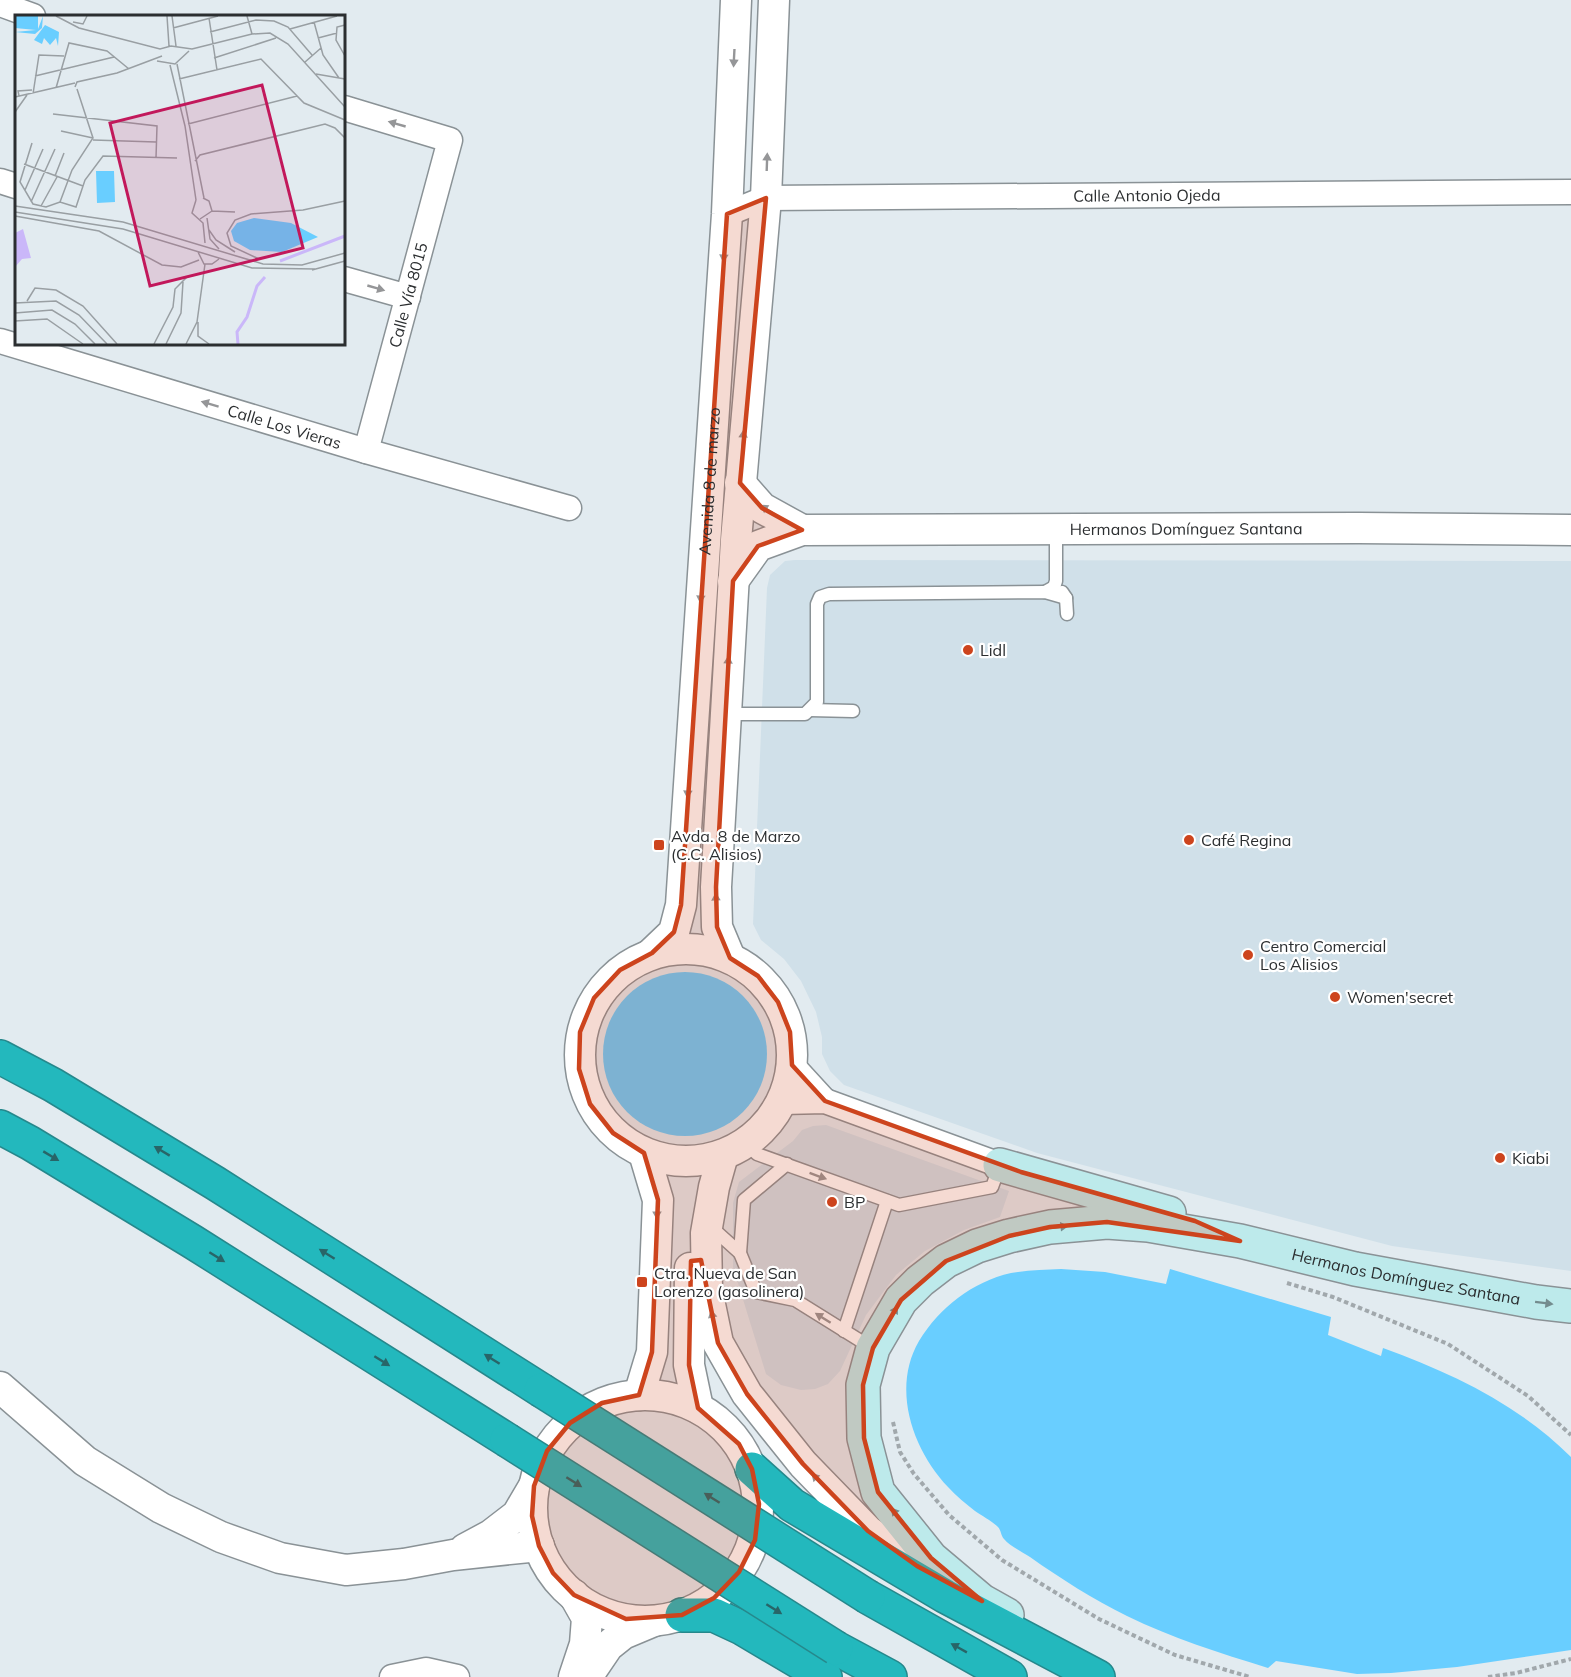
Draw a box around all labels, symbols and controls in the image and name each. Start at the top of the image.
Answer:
inset map [15,15,345,345]
one-way arrow [729,49,738,68]
one-way arrow [388,119,406,128]
one-way arrow [763,152,772,171]
street label: Calle Antonio Ojeda [1073,185,1221,206]
street label: Calle Vía 8015 [384,240,432,350]
one-way arrow [720,244,729,263]
one-way arrow [367,284,385,293]
one-way arrow [201,399,219,408]
street label: Calle Los Vieras [225,400,344,453]
street label: Avenida 8 de marzo [694,407,724,556]
one-way arrow [738,430,748,449]
one-way arrow [760,505,776,516]
street label: Hermanos Domínguez Santana [1070,518,1303,539]
one-way arrow [697,585,706,604]
place label: Lidl [980,640,1006,660]
marker: Lidl [961,643,975,657]
one-way arrow [724,656,733,675]
one-way arrow [684,780,693,799]
place label: Avda. 8 de Marzo (C.C. Alisios) [671,826,800,864]
place label: Café Regina [1201,830,1291,850]
marker: Café Regina [1182,833,1196,847]
marker: Avda. 8 de Marzo (C.C. Alisios) [652,838,666,852]
one-way arrow [711,892,721,911]
place label: Centro Comercial Los Alisios [1260,936,1386,974]
marker: Centro Comercial Los Alisios [1241,948,1255,962]
place label: Women'secret [1347,987,1454,1007]
marker: Women'secret [1328,990,1342,1004]
one-way arrow [153,1146,170,1156]
place label: Kiabi [1512,1148,1549,1168]
one-way arrow [43,1150,59,1161]
marker: Kiabi [1493,1151,1507,1165]
one-way arrow [809,1171,827,1181]
place label: BP [844,1192,865,1212]
marker: BP [825,1195,839,1209]
one-way arrow [652,1201,662,1220]
one-way arrow [1050,1222,1069,1232]
street label: Hermanos Domínguez Santana [1290,1244,1522,1309]
one-way arrow [319,1249,335,1260]
one-way arrow [209,1252,225,1263]
place label: Ctra. Nueva de San Lorenzo (gasolinera) [654,1263,804,1301]
marker: Ctra. Nueva de San Lorenzo (gasolinera) [635,1275,649,1289]
one-way arrow [1535,1298,1554,1308]
one-way arrow [888,1305,898,1322]
one-way arrow [708,1309,717,1328]
one-way arrow [815,1313,831,1324]
one-way arrow [483,1353,500,1364]
one-way arrow [374,1356,390,1367]
one-way arrow [812,1473,826,1487]
one-way arrow [566,1476,582,1487]
one-way arrow [704,1493,720,1504]
one-way arrow [891,1508,903,1523]
one-way arrow [766,1603,783,1614]
one-way arrow [950,1643,967,1653]

